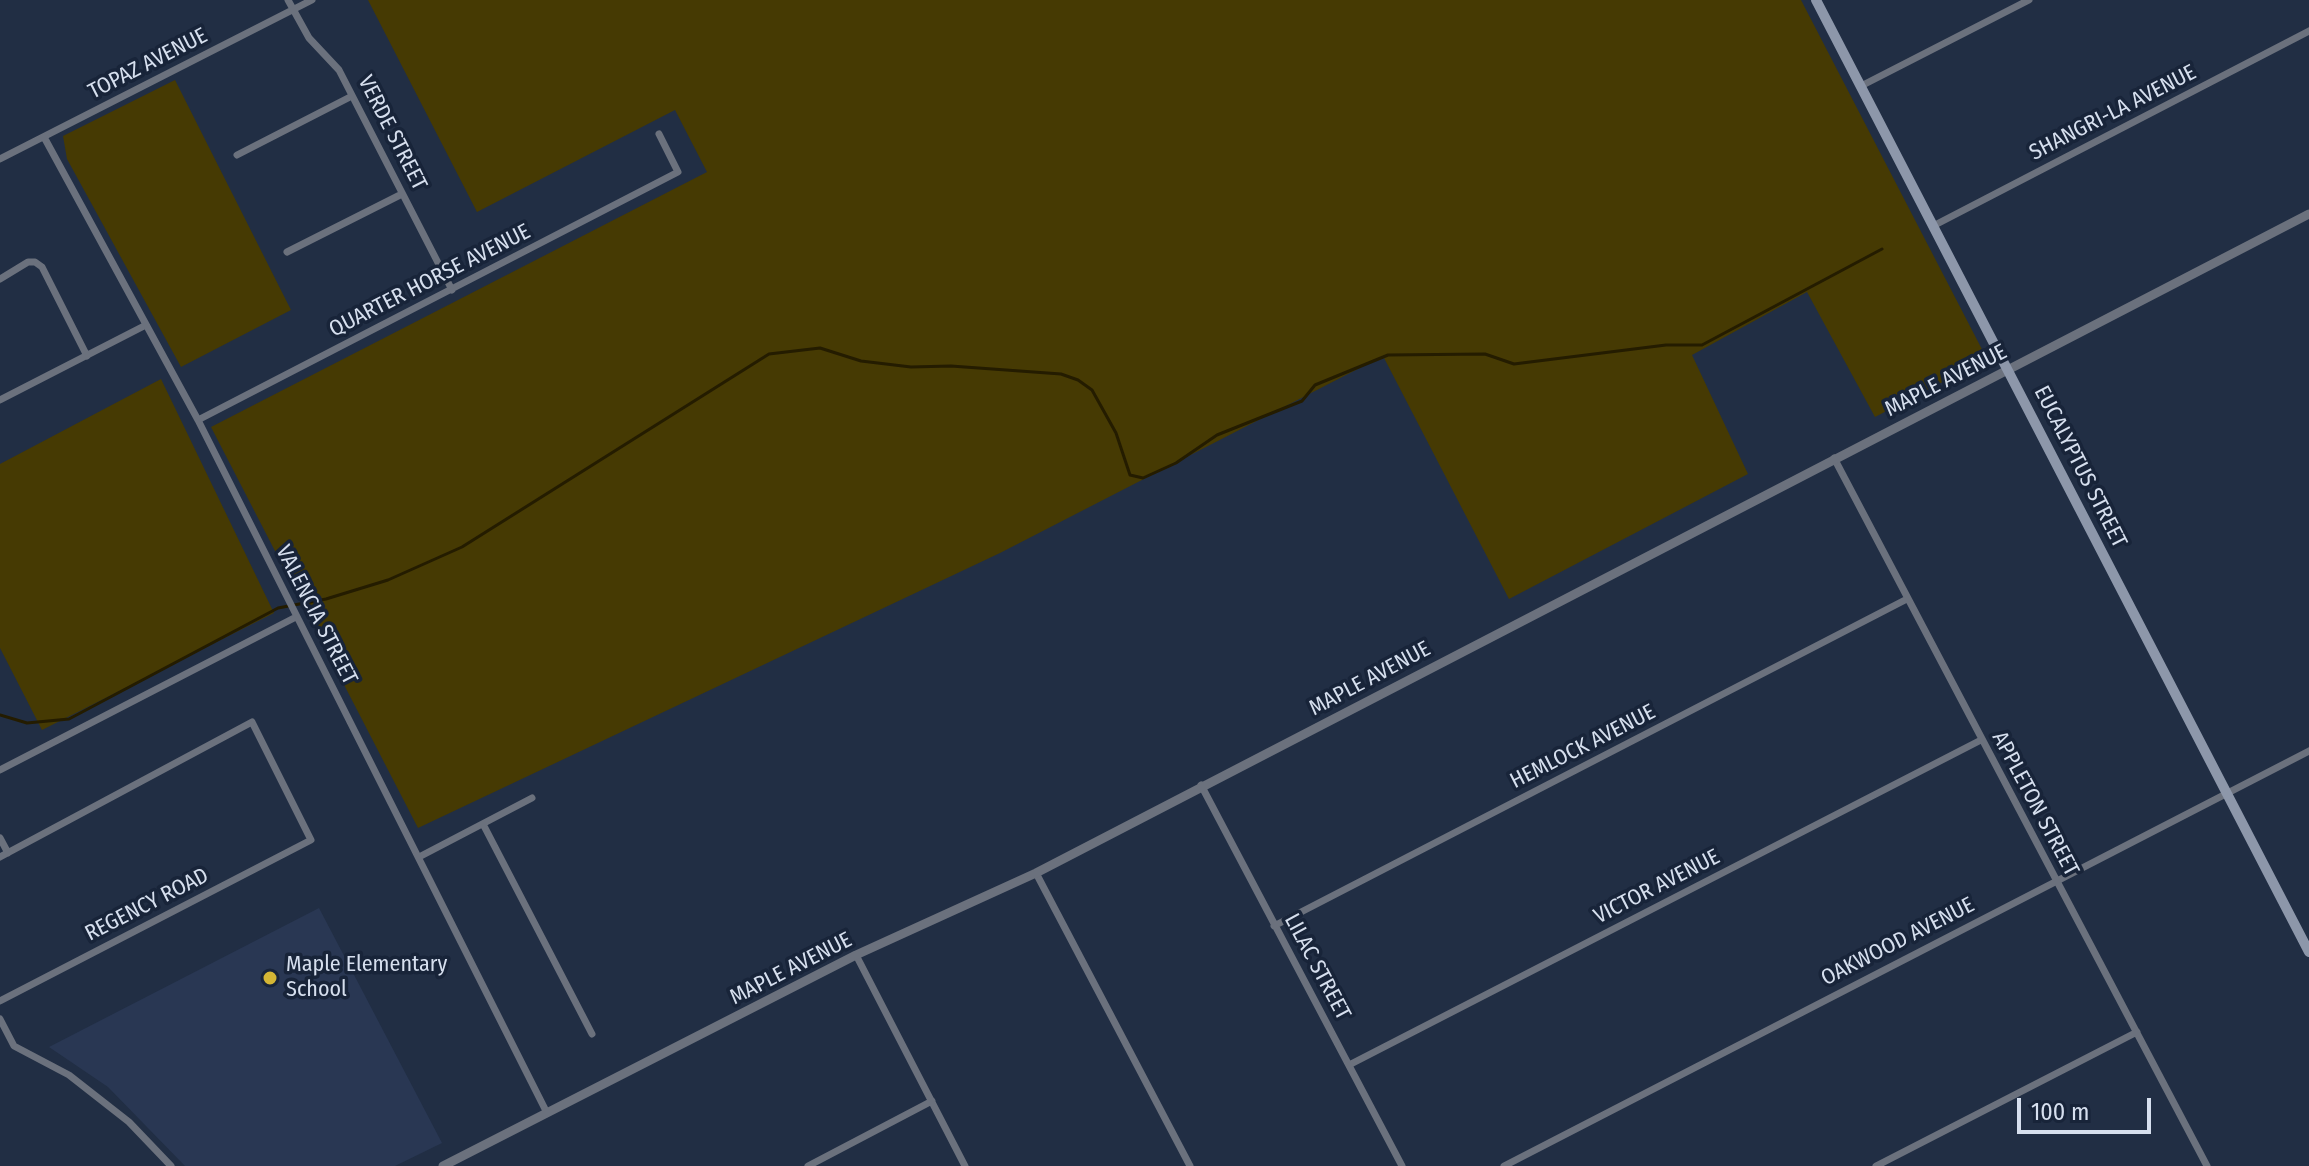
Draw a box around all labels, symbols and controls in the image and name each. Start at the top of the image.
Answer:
street label: TOPAZ AVENUE [84,23,212,105]
street label: SHANGRI-LA AVENUE [2025,60,2201,166]
street label: VERDE STREET [352,71,432,195]
street label: QUARTER HORSE AVENUE [325,219,535,343]
street label: MAPLE AVENUE [1881,339,2011,423]
street label: EUCALYPTUS STREET [2028,382,2132,552]
street label: VALENCIA STREET [270,541,362,689]
street label: MAPLE AVENUE [1305,636,1435,722]
street label: HEMLOCK AVENUE [1506,699,1660,795]
street label: APPLETON STREET [1986,727,2084,881]
street label: VICTOR AVENUE [1590,844,1724,930]
street label: REGENCY ROAD [81,863,213,947]
street label: OAKWOOD AVENUE [1817,892,1979,992]
street label: LILAC STREET [1278,909,1356,1025]
street label: MAPLE AVENUE [726,927,856,1011]
place label: Maple Elementary School [286,952,447,1004]
marker: Maple Elementary School [261,969,279,987]
scale bar [2021,1082,2155,1132]
text: 100 m [2031,1098,2089,1126]

